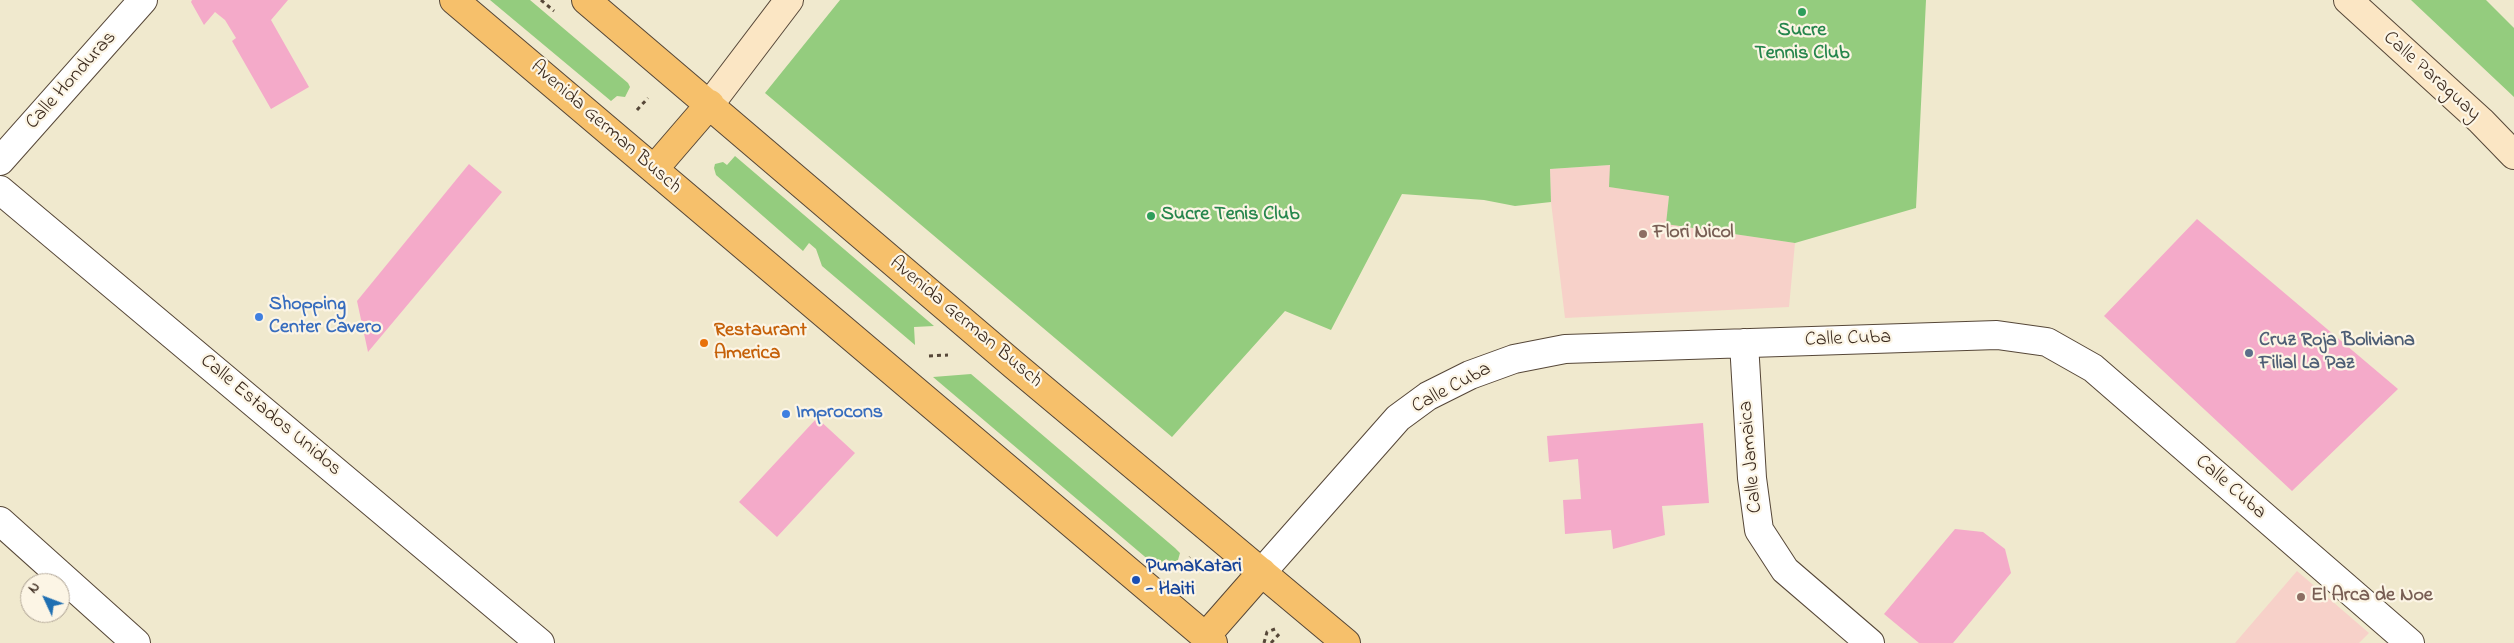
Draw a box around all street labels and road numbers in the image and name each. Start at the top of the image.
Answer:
street label: Calle Honduras [22,27,122,135]
street label: Calle Paraguay [2377,27,2485,127]
street label: Avenida German Busch [525,56,685,200]
street label: Avenida German Busch [884,252,1046,394]
street label: Calle Cuba [1805,327,1891,353]
street label: Calle Estados Unidos [194,350,346,482]
street label: Calle Cuba [1408,358,1496,420]
street label: Calle Jamaica [1735,400,1769,514]
street label: Calle Cuba [2190,451,2270,525]

